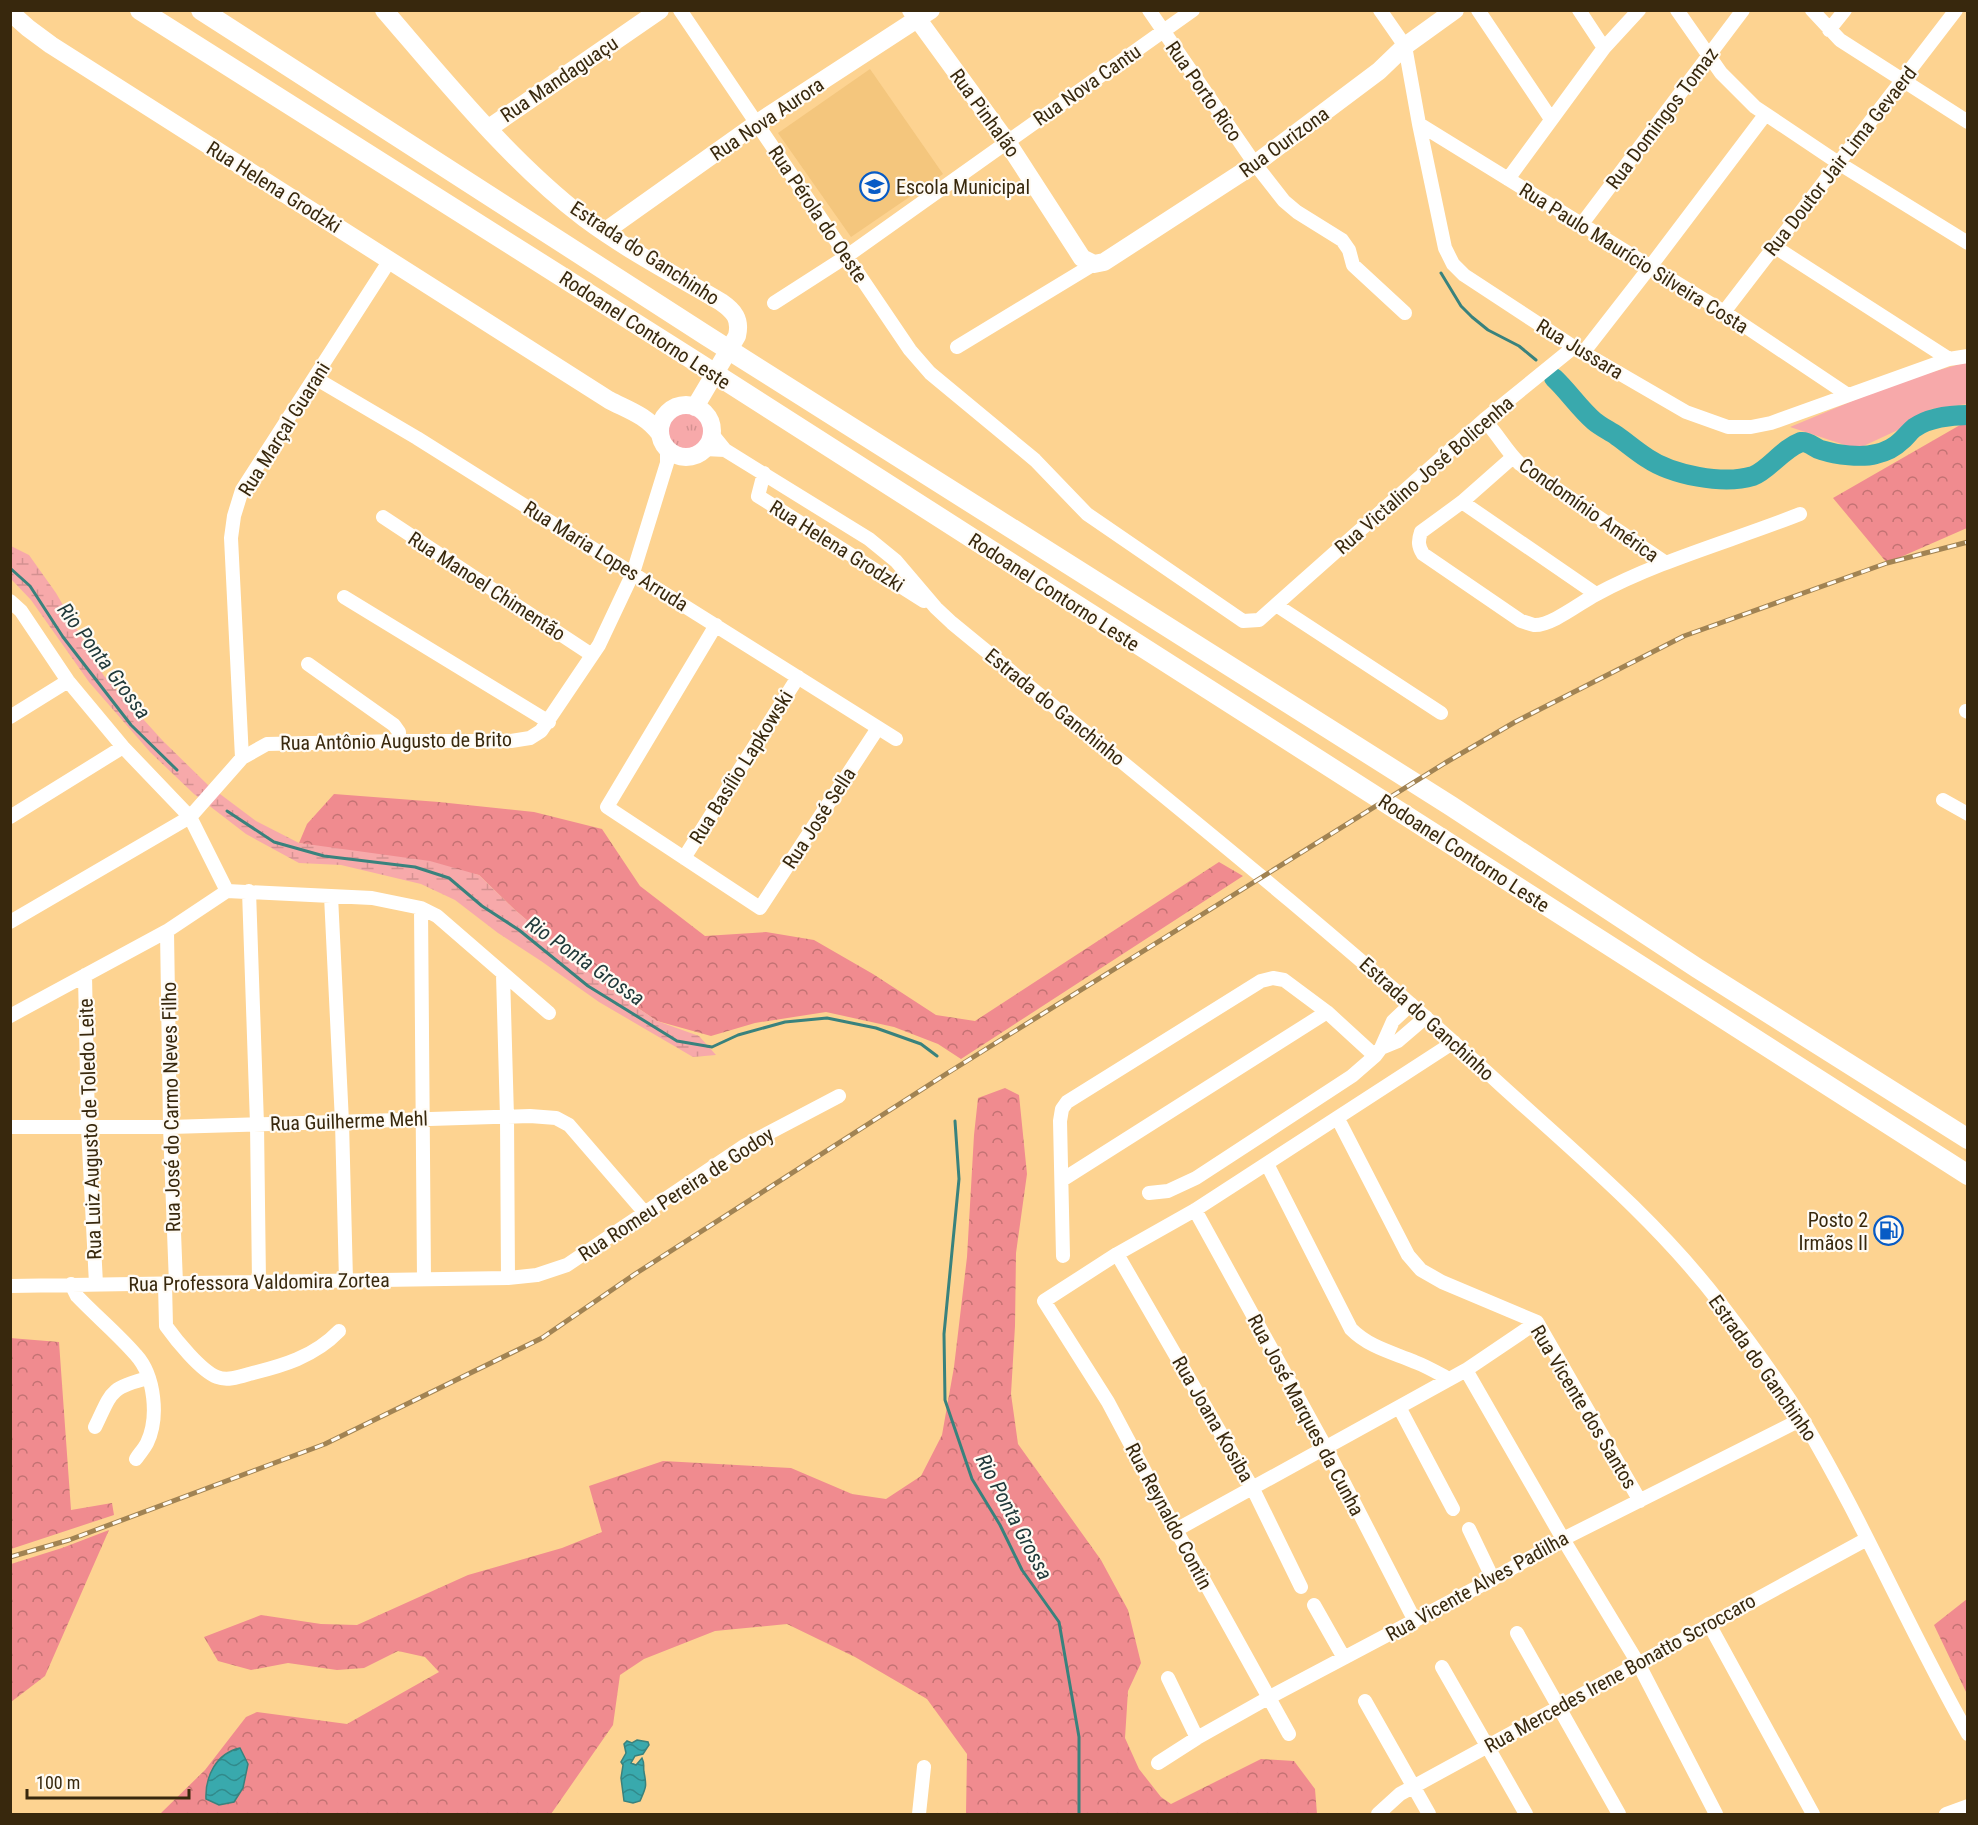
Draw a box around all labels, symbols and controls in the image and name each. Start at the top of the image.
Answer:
street label: Rua Mandaguaçu [496,31,622,127]
street label: Rua Porto Rico [1161,36,1247,146]
street label: Rua Nova Cantu [1029,39,1145,131]
street label: Rua Domingos Tomaz [1601,42,1723,194]
street label: Rua Doutor Jair Lima Gevaerd [1758,61,1922,261]
street label: Rua Pinhalão [945,64,1025,162]
street label: Rua Nova Aurora [706,72,828,166]
street label: Rua Ourizona [1235,102,1333,182]
street label: Rua Helena Grodzki [202,136,346,238]
street label: Rua Pérola do Oeste [763,141,873,287]
school or university icon: Escola Municipal [859,171,891,203]
place label: Escola Municipal [896,175,1030,199]
street label: Rua Paulo Maurício Silveira Costa [1515,178,1753,338]
street label: Estrada do Ganchinho [566,196,724,310]
street label: Rodoanel Contorno Leste [555,266,735,394]
street label: Rua Jussara [1532,314,1628,384]
street label: Rua Marçal Guarani [233,357,335,501]
street label: Rua Victalino José Bolicenha [1330,391,1518,559]
street label: Condomínio América [1514,453,1664,567]
street label: Rua Helena Grodzki [765,495,909,597]
street label: Rua Maria Lopes Arruda [519,496,693,616]
street label: Rua Manoel Chimentão [404,526,570,646]
street label: Rodoanel Contorno Leste [964,528,1144,656]
water label: Rio Ponta Grossa [53,598,155,724]
street label: Estrada do Ganchinho [980,643,1130,771]
street label: Rua Basílio Lapkowski [684,686,798,848]
street label: Rua Antônio Augusto de Brito [280,727,512,755]
street label: Rua José Sella [777,763,861,873]
street label: Rodoanel Contorno Leste [1374,789,1554,917]
water label: Rio Ponta Grossa [521,911,649,1011]
street label: Estrada do Ganchinho [1355,952,1499,1086]
street label: Rua José do Carmo Neves Filho [157,982,185,1232]
street label: Rua Luiz Augusto de Toledo Leite [73,998,107,1260]
street label: Rua Guilherme Mehl [270,1106,428,1136]
street label: Rua Romeu Pereira de Godoy [574,1122,778,1266]
place label: Posto 2 Irmãos II [1799,1208,1868,1255]
fuel station icon: Posto 2 Irmãos II [1873,1215,1905,1247]
street label: Rua Professora Valdomira Zortea [128,1268,390,1296]
street label: Estrada do Ganchinho [1704,1290,1822,1446]
street label: Rua José Marques da Cunha [1243,1310,1369,1520]
street label: Rua Vicente dos Santos [1526,1321,1642,1493]
street label: Rua Joana Kosiba [1167,1352,1259,1486]
street label: Rua Reynaldo Contin [1120,1439,1218,1593]
water label: Rio Ponta Grossa [971,1450,1057,1584]
street label: Rua Vicente Alves Padilha [1382,1526,1572,1646]
street label: Rua Mercedes Irene Bonatto Scroccaro [1480,1588,1760,1758]
scale bar [27,1762,189,1800]
text: 100 m [36,1772,80,1793]

